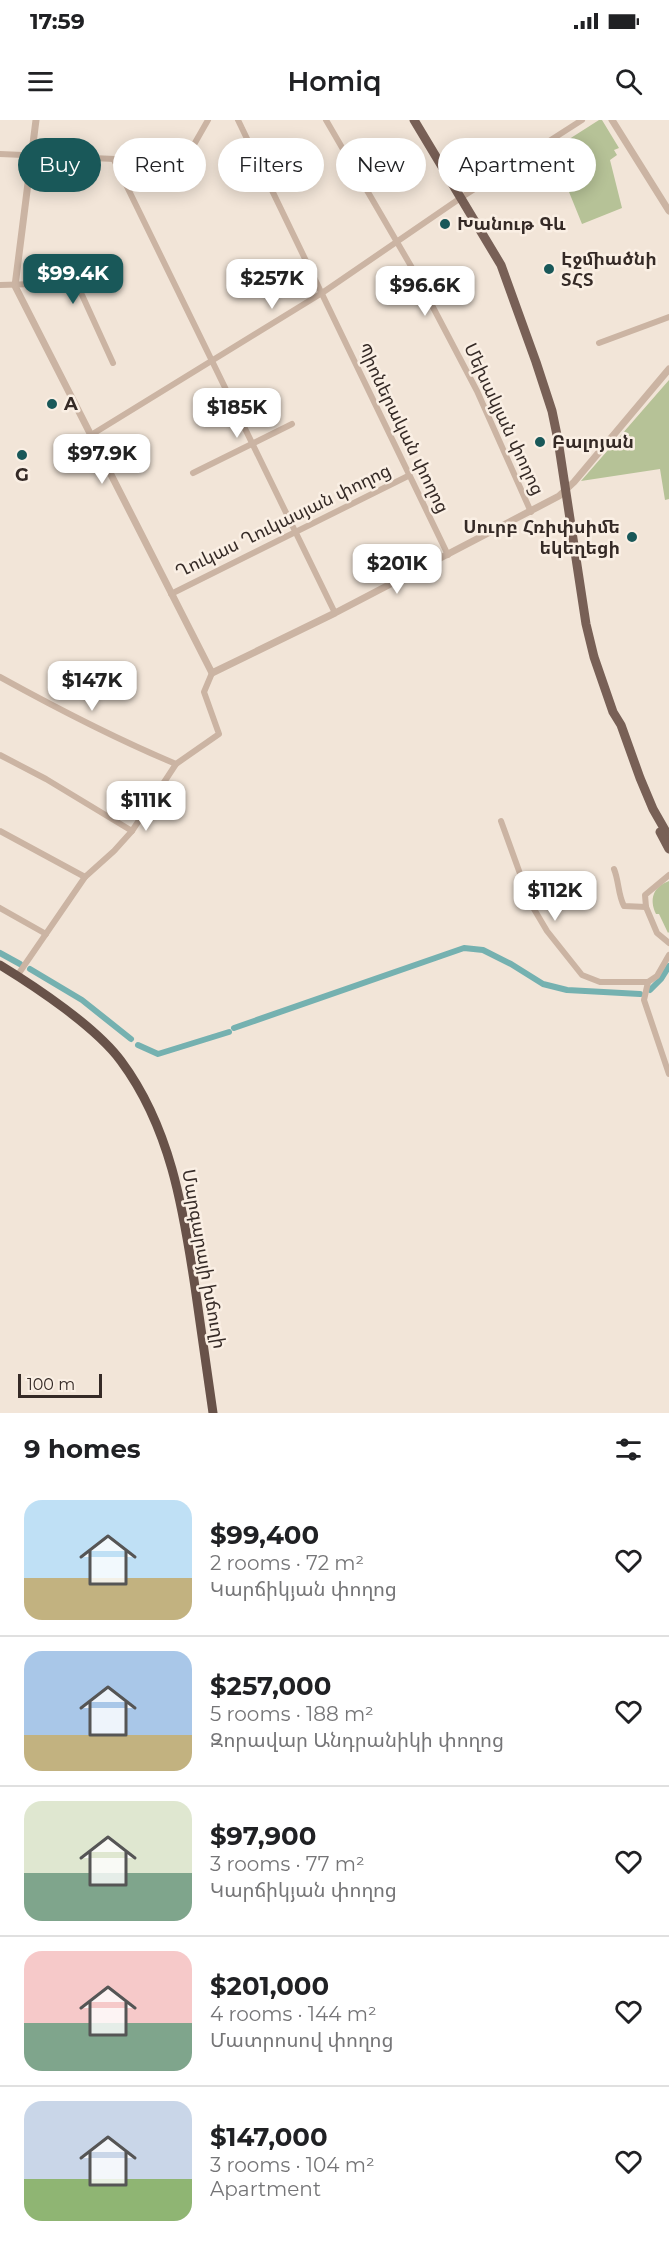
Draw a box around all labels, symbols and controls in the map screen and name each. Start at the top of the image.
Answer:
text: 17:59 [30,8,85,35]
icon: menu [24,65,57,98]
text: Homiq [287,65,382,98]
icon: search [612,65,645,98]
chip: Buy [18,138,101,192]
chip: Rent [113,138,206,192]
chip: Filters [218,138,324,192]
chip: New [336,138,426,192]
chip: Apartment [438,138,596,192]
place label: Խանութ Գև [457,213,566,235]
marker: Խանութ Գև [438,217,452,231]
place label: Էջմիածնի ՏՀՏ [561,248,657,291]
pin: $99.4K [24,254,122,305]
pin: $257K [230,259,314,310]
text: $99.4K [37,261,109,285]
marker: Էջմիածնի ՏՀՏ [542,262,556,276]
text: $257K [240,266,304,290]
pin: $96.6K [376,266,474,317]
text: $96.6K [390,273,460,297]
street label: Պիոներական փողոց [352,339,454,517]
street label: Մեխակյան փողոց [459,339,549,499]
pin: $185K [195,388,279,439]
place label: A [63,393,78,415]
text: $185K [207,395,267,419]
marker: A [45,397,59,411]
place label: Բալոյան [552,431,634,453]
pin: $97.9K [53,434,151,485]
marker: Բալոյան [533,435,547,449]
text: $97.9K [67,441,137,465]
marker: G [15,448,29,462]
street label: Ղուկաս Ղուկասյան փողոց [172,459,394,583]
place label: G [15,464,29,486]
place label: Սուրբ Հռիփսիմե եկեղեցի [463,516,620,559]
marker: Սուրբ Հռիփսիմե եկեղեցի [625,530,639,544]
pin: $201K [355,544,439,595]
text: $201K [367,551,427,575]
pin: $147K [50,661,134,712]
text: $147K [62,668,122,692]
pin: $111K [104,781,188,832]
text: $111K [121,788,171,812]
pin: $112K [513,871,597,922]
text: $112K [528,878,582,902]
street label: Մարգարայի խճուղի [177,1167,231,1351]
scale bar [18,1371,102,1398]
text: 100 m [27,1375,75,1394]
text: 9 homes [24,1433,141,1465]
icon: filters [612,1433,645,1466]
text: $99,400 [210,1519,319,1551]
icon: home [72,1524,144,1596]
icon: heart [612,1544,645,1577]
text: 2 rooms · 72 m² [210,1551,364,1575]
text: Կարճիկյան փողոց [210,1577,397,1601]
text: $257,000 [210,1670,331,1702]
icon: home [72,1675,144,1747]
icon: heart [612,1695,645,1728]
text: 5 rooms · 188 m² [210,1702,374,1726]
text: Զորավար Անդրանիկի փողոց [210,1728,504,1752]
text: $97,900 [210,1820,316,1852]
icon: home [72,1825,144,1897]
icon: heart [612,1845,645,1878]
text: 3 rooms · 77 m² [210,1852,365,1876]
text: Կարճիկյան փողոց [210,1878,397,1902]
text: $201,000 [210,1970,329,2002]
icon: home [72,1975,144,2047]
icon: heart [612,1995,645,2028]
text: 4 rooms · 144 m² [210,2002,377,2026]
text: Մատրոսով փողոց [210,2028,393,2052]
text: $147,000 [210,2121,328,2153]
icon: home [72,2125,144,2197]
icon: heart [612,2145,645,2178]
text: 3 rooms · 104 m² [210,2153,375,2177]
text: Apartment [210,2177,321,2201]

